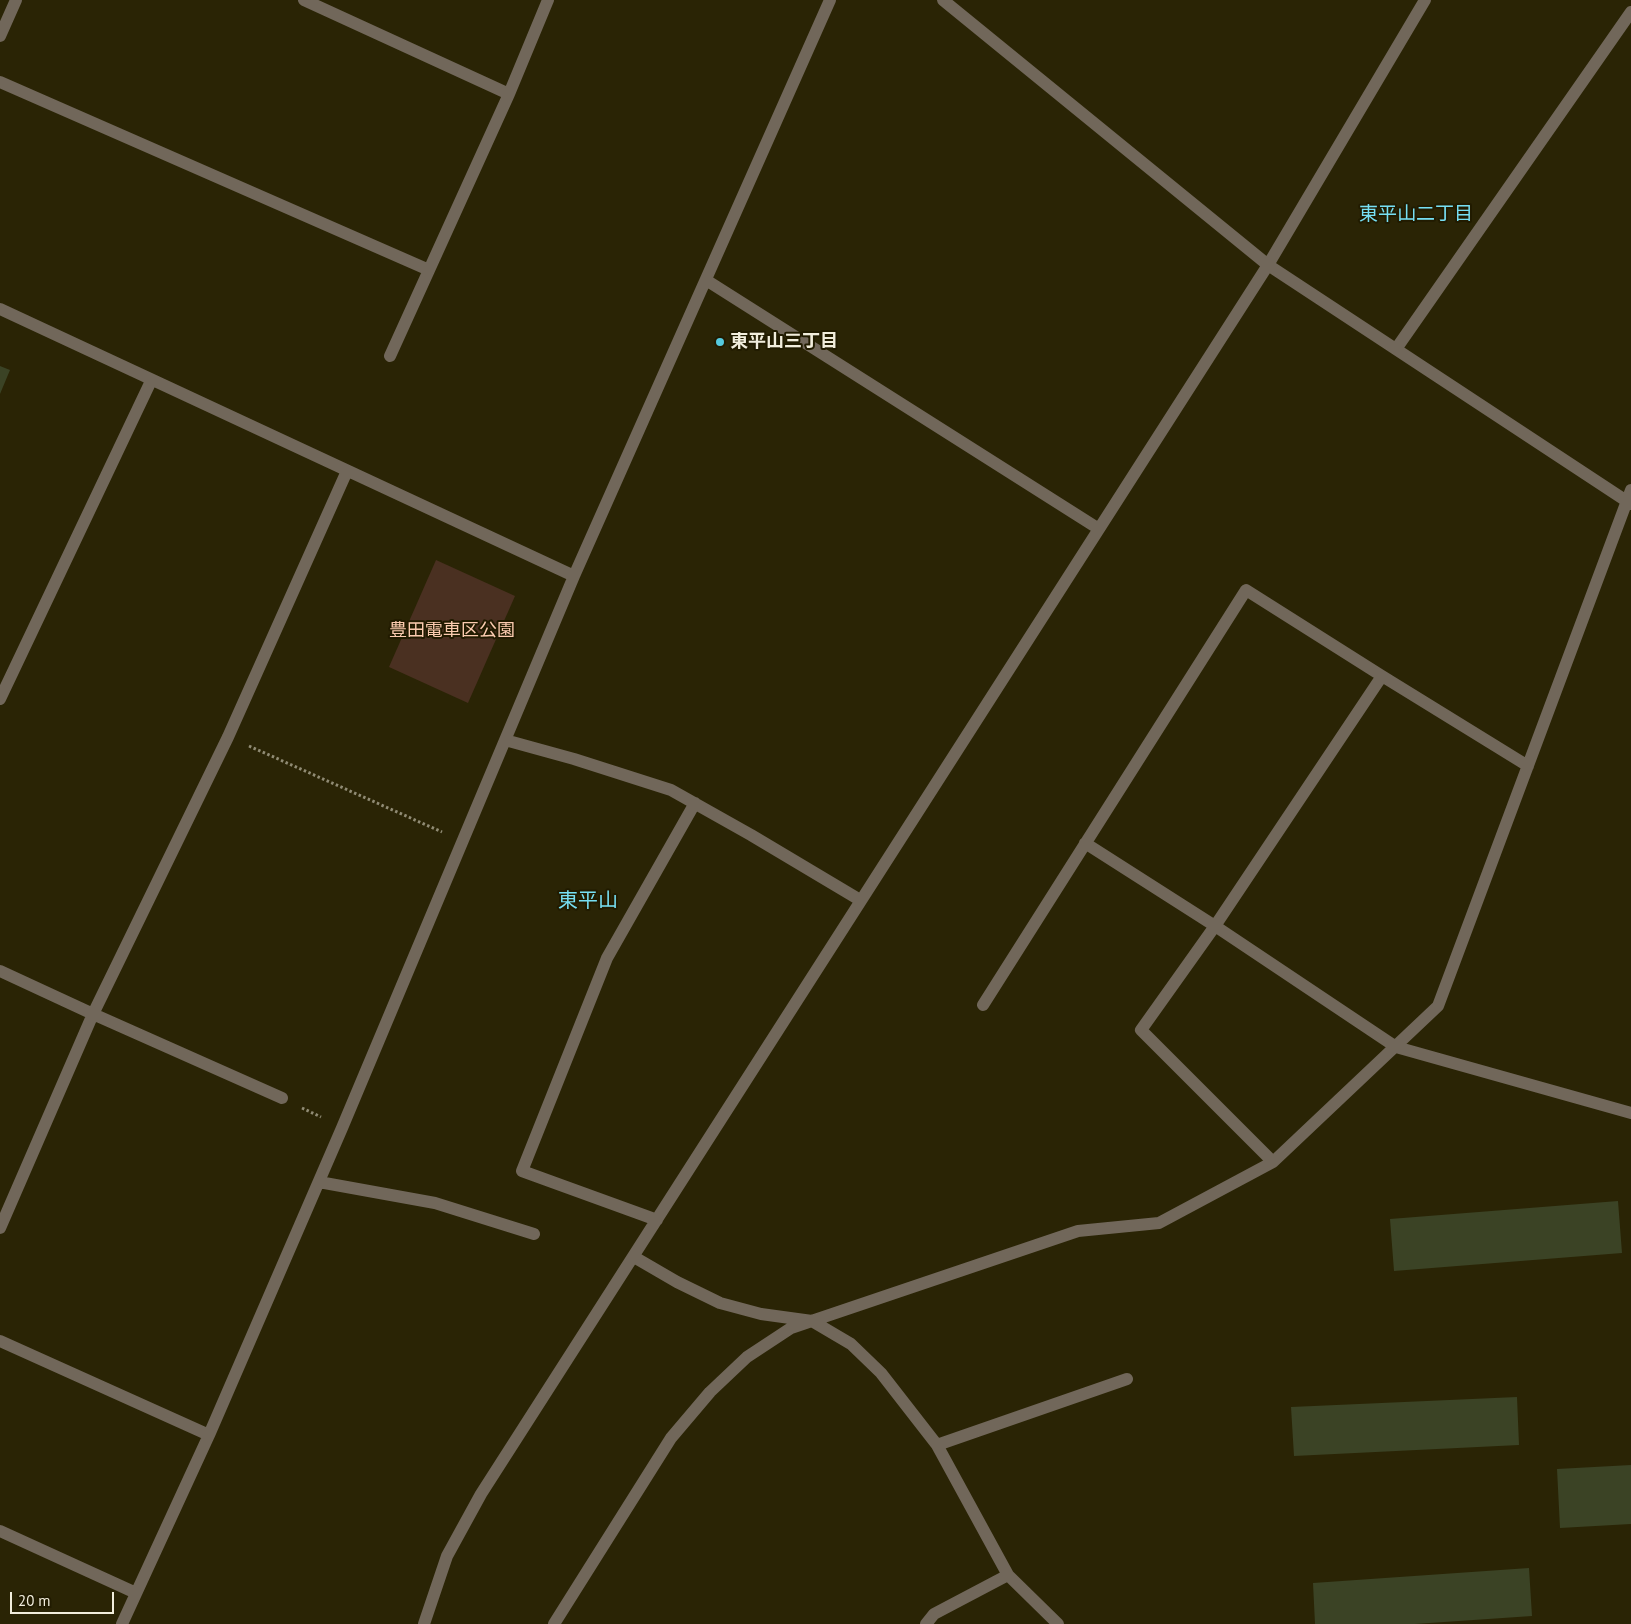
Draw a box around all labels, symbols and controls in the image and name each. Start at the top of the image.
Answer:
district label: 東平山二丁目 [1359,204,1473,226]
place label: 東平山三丁目 [730,331,838,353]
marker: 東平山三丁目 [714,336,726,348]
park label: 豊田電車区公園 [389,620,515,642]
district label: 東平山 [558,889,618,913]
scale bar [12,1582,116,1614]
text: 20 m [18,1591,51,1610]

